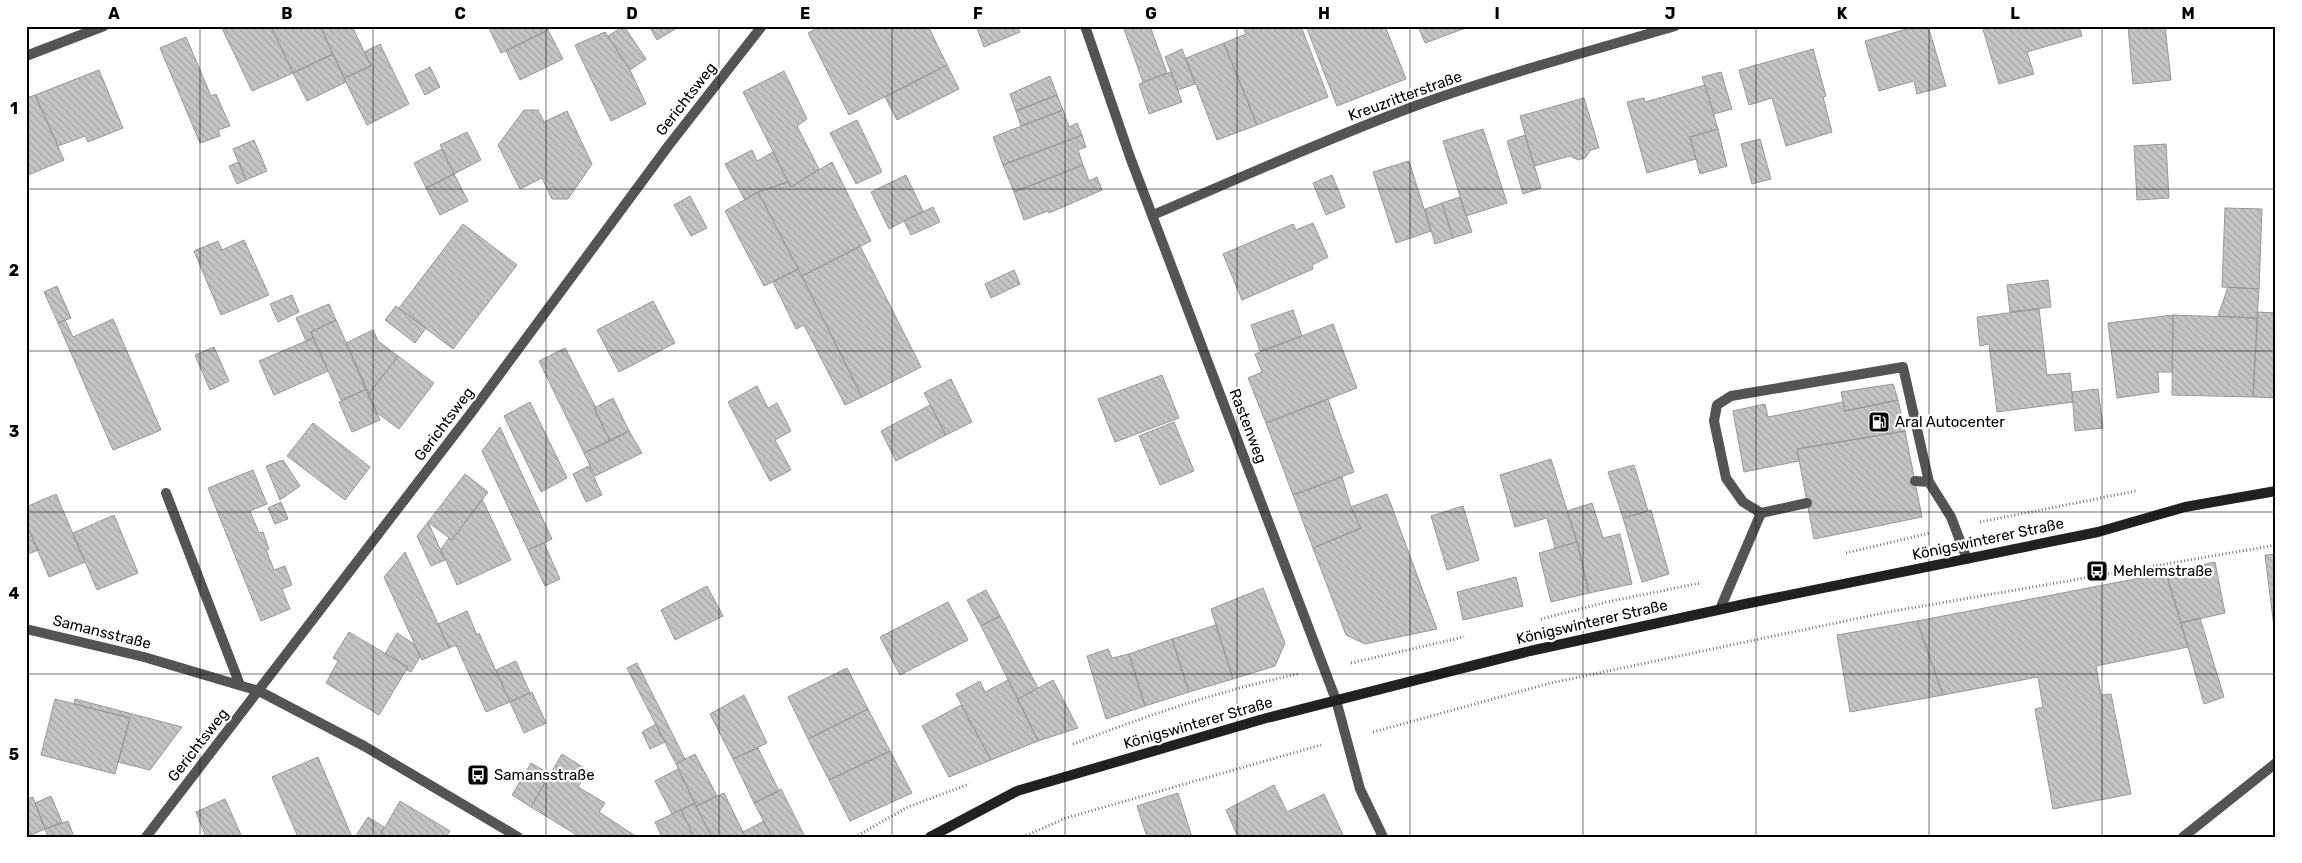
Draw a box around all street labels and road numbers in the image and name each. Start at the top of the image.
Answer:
street label: Gerichtsweg [652,59,720,139]
street label: Kreuzritterstraße [1346,67,1464,125]
street label: Gerichtsweg [410,384,478,464]
street label: Rastenweg [1226,386,1270,466]
street label: Königswinterer Straße [1911,514,2065,564]
street label: Königswinterer Straße [1515,596,1669,648]
street label: Samansstraße [51,611,153,653]
street label: Königswinterer Straße [1121,693,1275,753]
street label: Gerichtsweg [164,705,232,785]

